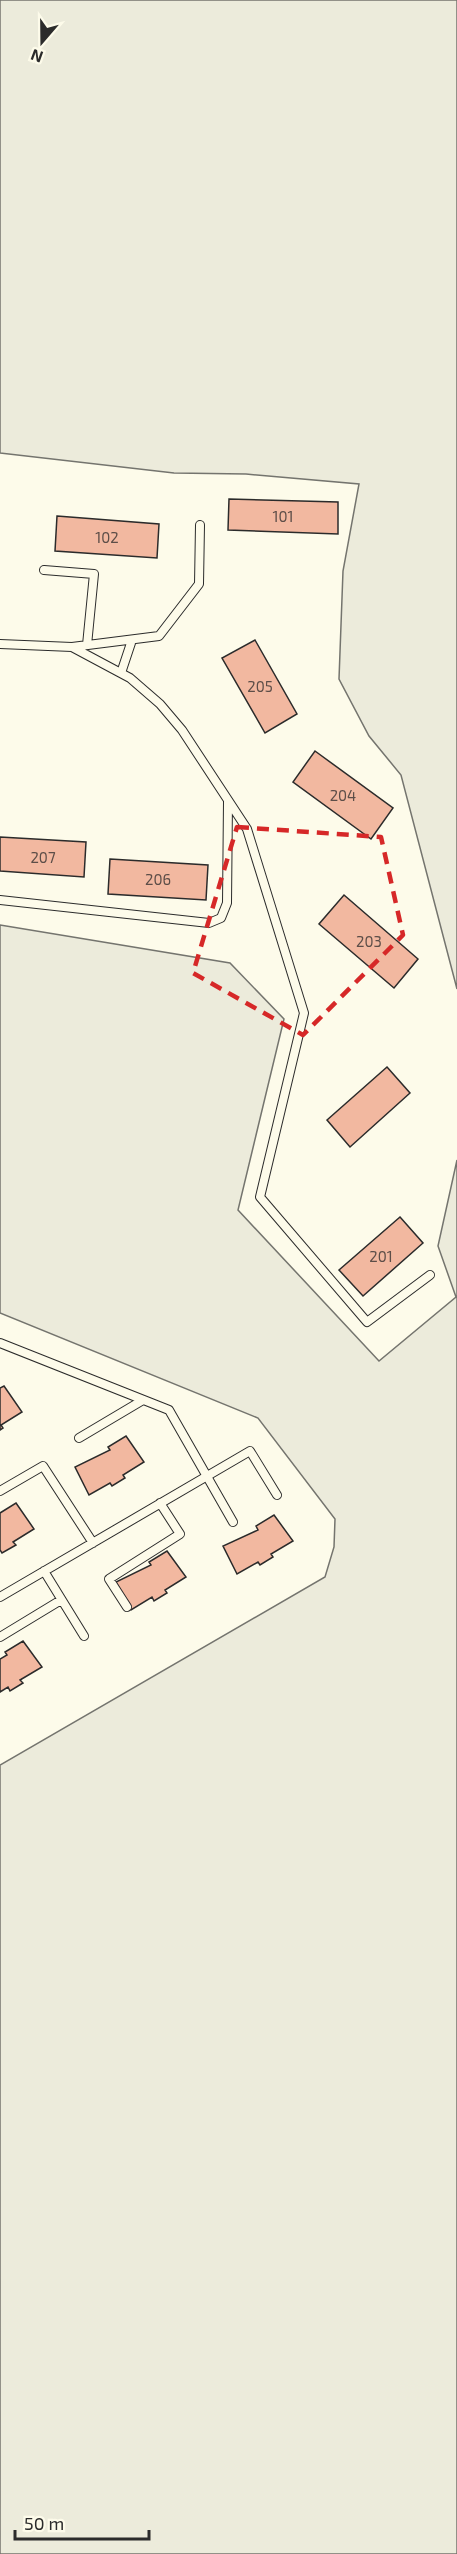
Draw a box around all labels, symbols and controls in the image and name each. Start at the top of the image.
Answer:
north arrow [12,12,72,72]
text: N [28,46,45,67]
house number: 101 [273,507,294,525]
house number: 102 [95,528,119,546]
house number: 205 [247,677,273,695]
house number: 204 [330,786,356,804]
house number: 207 [30,848,56,866]
house number: 206 [145,870,171,888]
house number: 203 [356,932,382,950]
house number: 201 [369,1247,393,1265]
scale bar [15,2503,148,2541]
text: 50 m [24,2512,64,2534]

